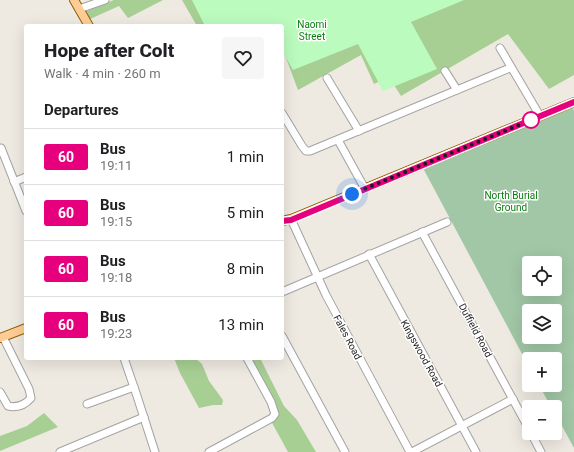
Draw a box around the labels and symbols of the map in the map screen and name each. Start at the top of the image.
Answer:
park label: Naomi Street [297,19,327,42]
unlabelled marker [522,111,540,129]
your location [342,184,362,204]
park label: North Burial Ground [484,190,538,213]
street label: Duffield Road [457,301,494,359]
street label: Fales Road [331,313,364,362]
street label: Kingswood Road [399,318,445,389]

